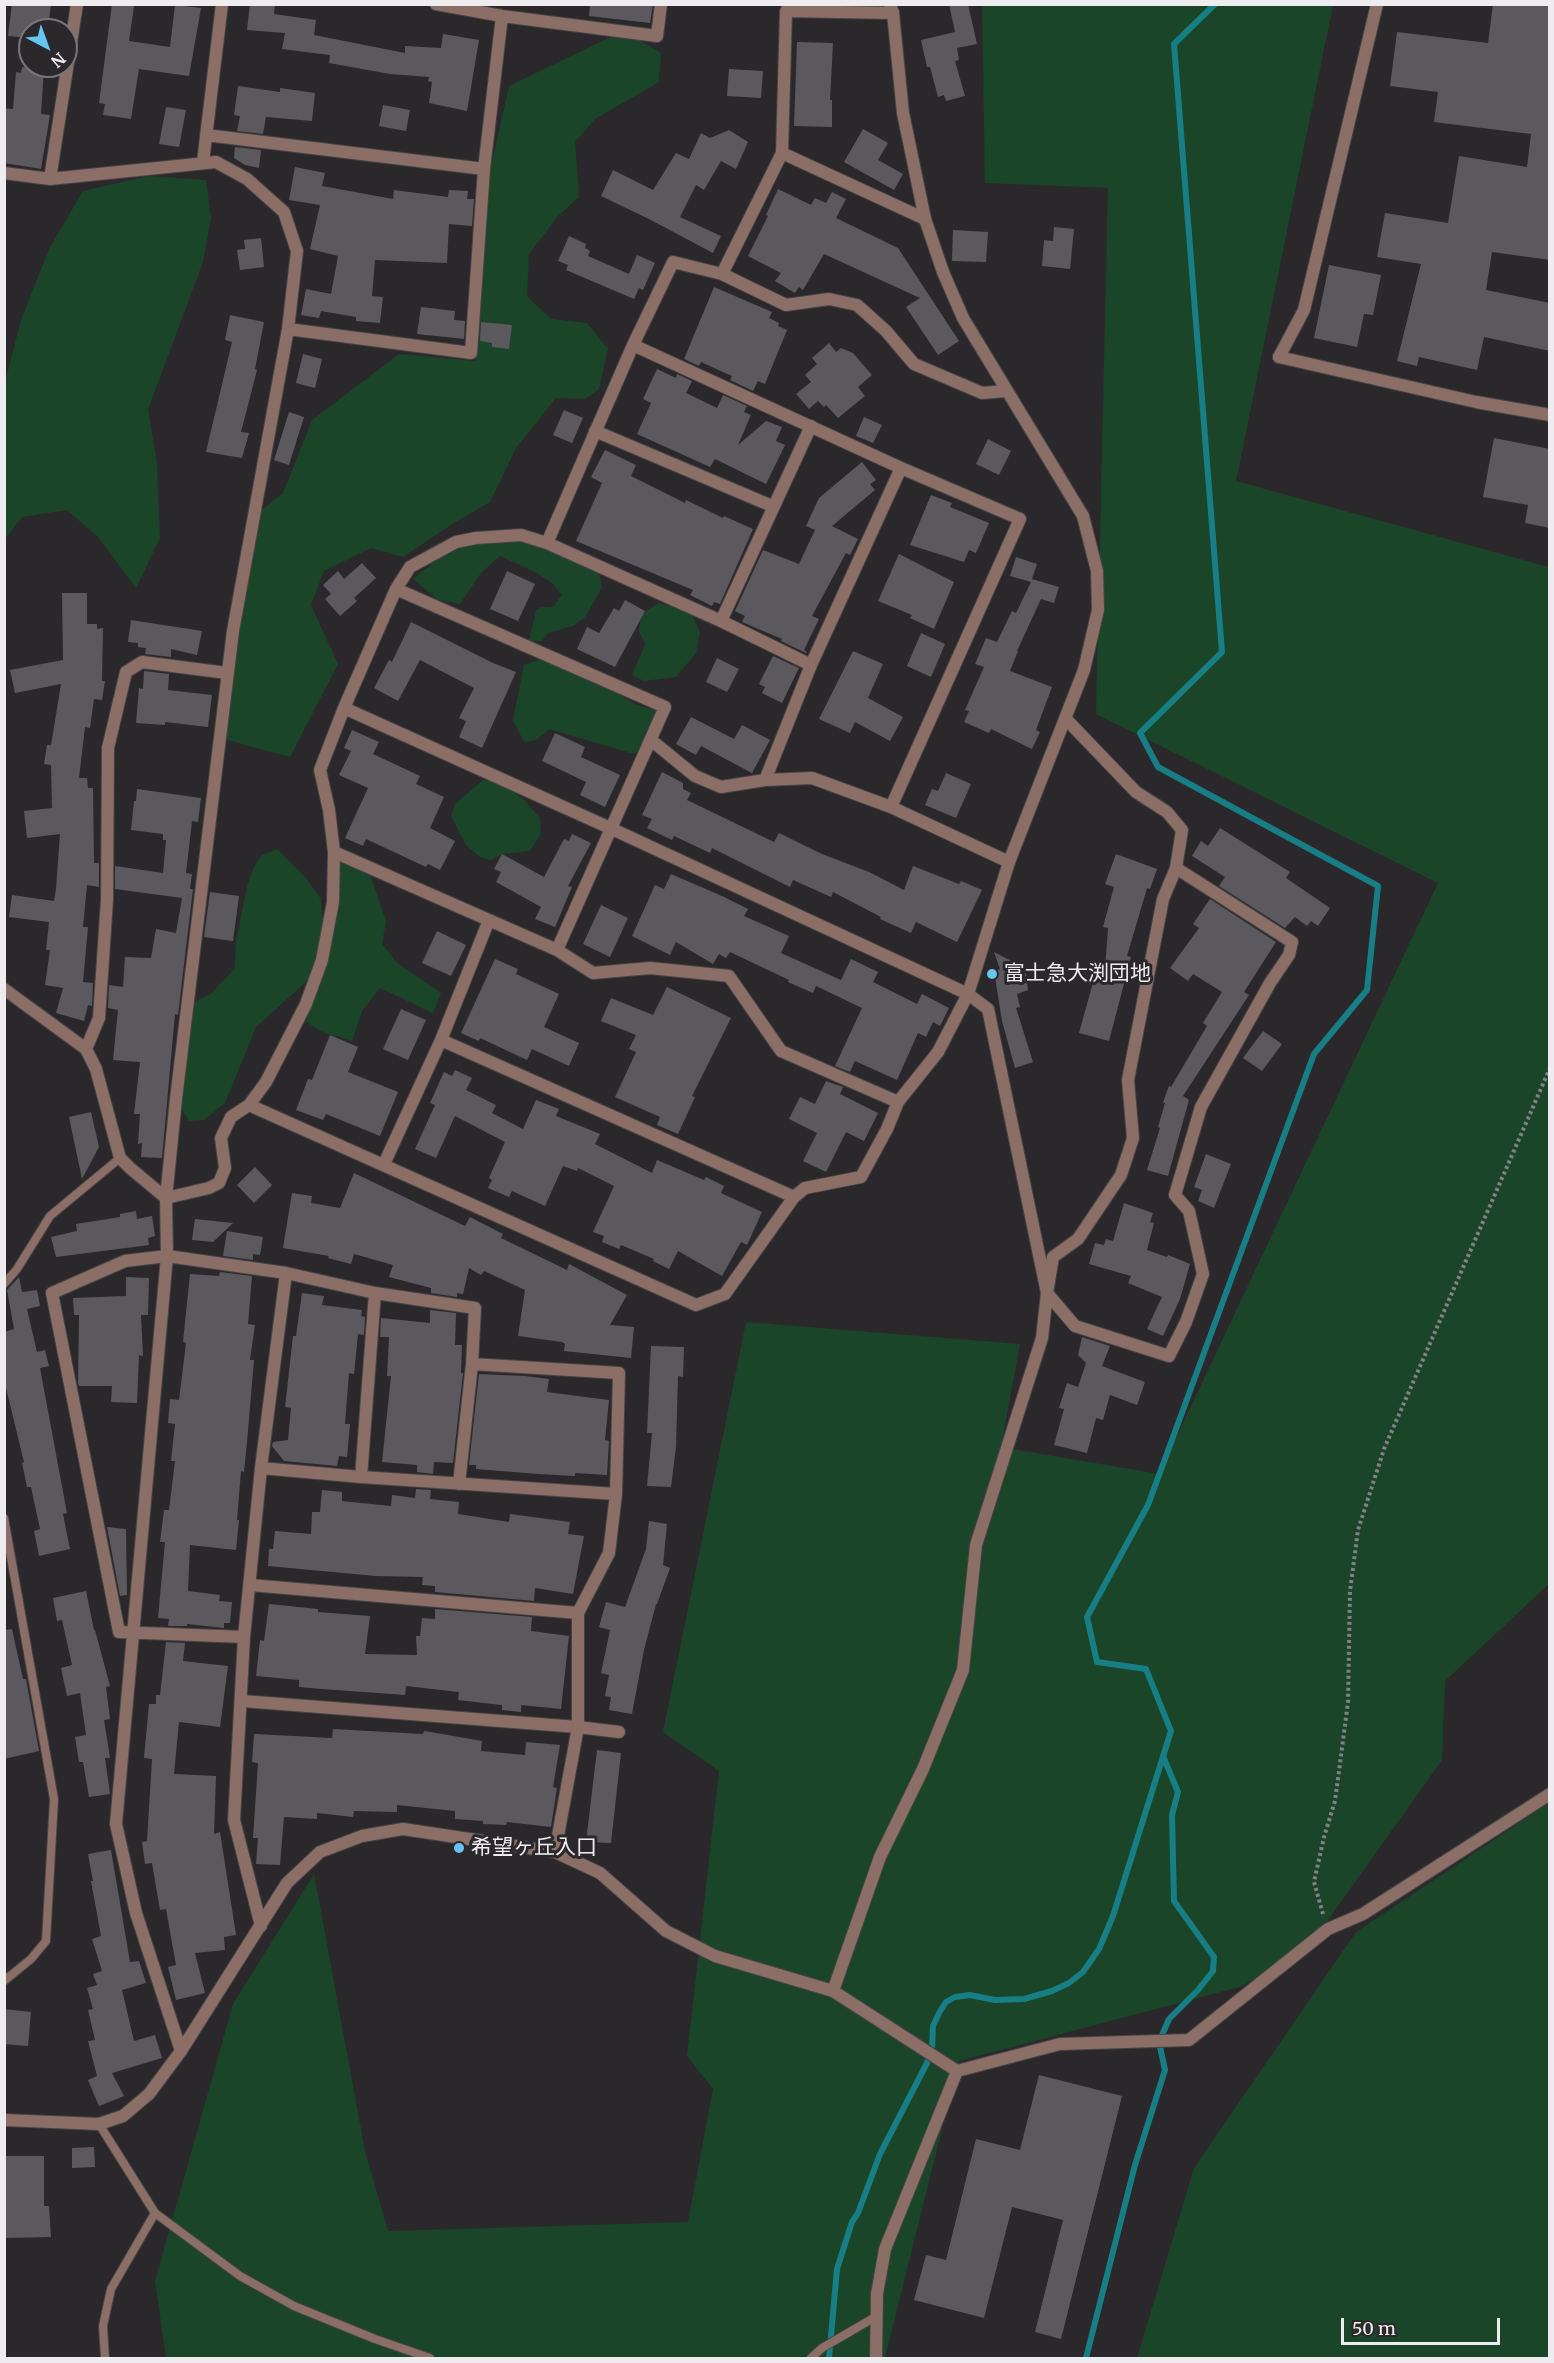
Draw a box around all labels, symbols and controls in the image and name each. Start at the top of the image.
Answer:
north arrow [18,18,78,78]
text: N [47,48,70,72]
place label: 富士急大渕団地 [1004,961,1151,987]
marker: 富士急大渕団地 [985,967,999,981]
place label: 希望ヶ丘入口 [471,1835,597,1861]
marker: 希望ヶ丘入口 [452,1841,466,1855]
scale bar [1344,2306,1503,2344]
text: 50 m [1352,2317,1396,2340]

